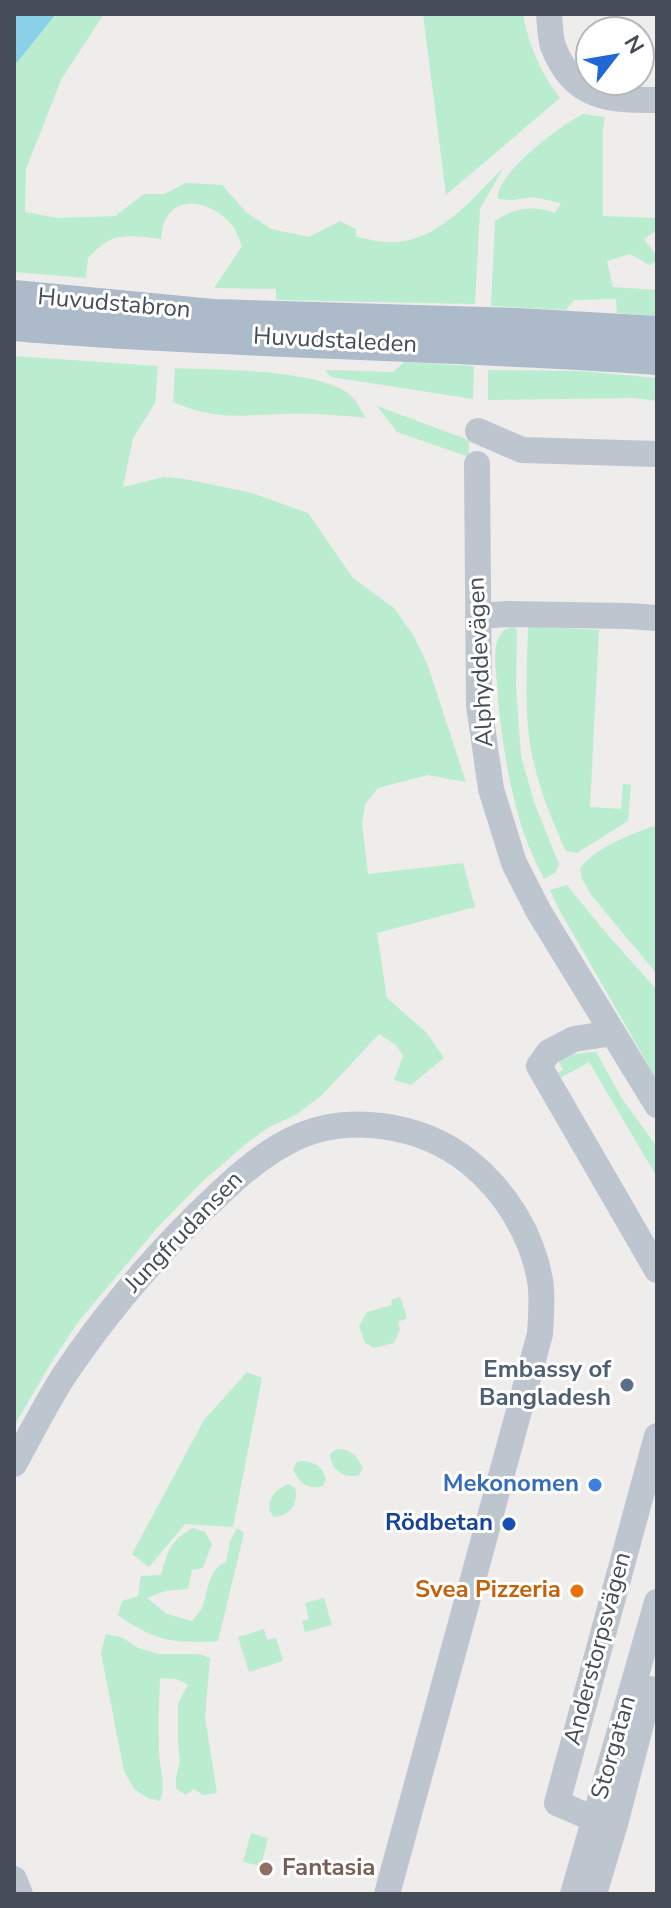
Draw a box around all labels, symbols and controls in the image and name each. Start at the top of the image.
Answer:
north arrow [575,16,655,96]
text: N [617,30,651,59]
street label: Huvudstabron [36,284,192,326]
street label: Huvudstaleden [252,323,418,361]
street label: Alphyddevägen [463,576,501,748]
street label: Jungfrudansen [120,1166,250,1300]
place label: Embassy of Bangladesh [479,1357,611,1413]
marker: Embassy of Bangladesh [618,1376,636,1394]
place label: Mekonomen [443,1471,579,1499]
marker: Mekonomen [586,1476,604,1494]
place label: Rödbetan [385,1510,493,1538]
marker: Rödbetan [500,1515,518,1533]
street label: Anderstorpsvägen [559,1549,639,1749]
place label: Svea Pizzeria [415,1577,561,1605]
marker: Svea Pizzeria [568,1582,586,1600]
street label: Storgatan [587,1693,643,1803]
place label: Fantasia [282,1855,375,1883]
marker: Fantasia [257,1860,275,1878]

